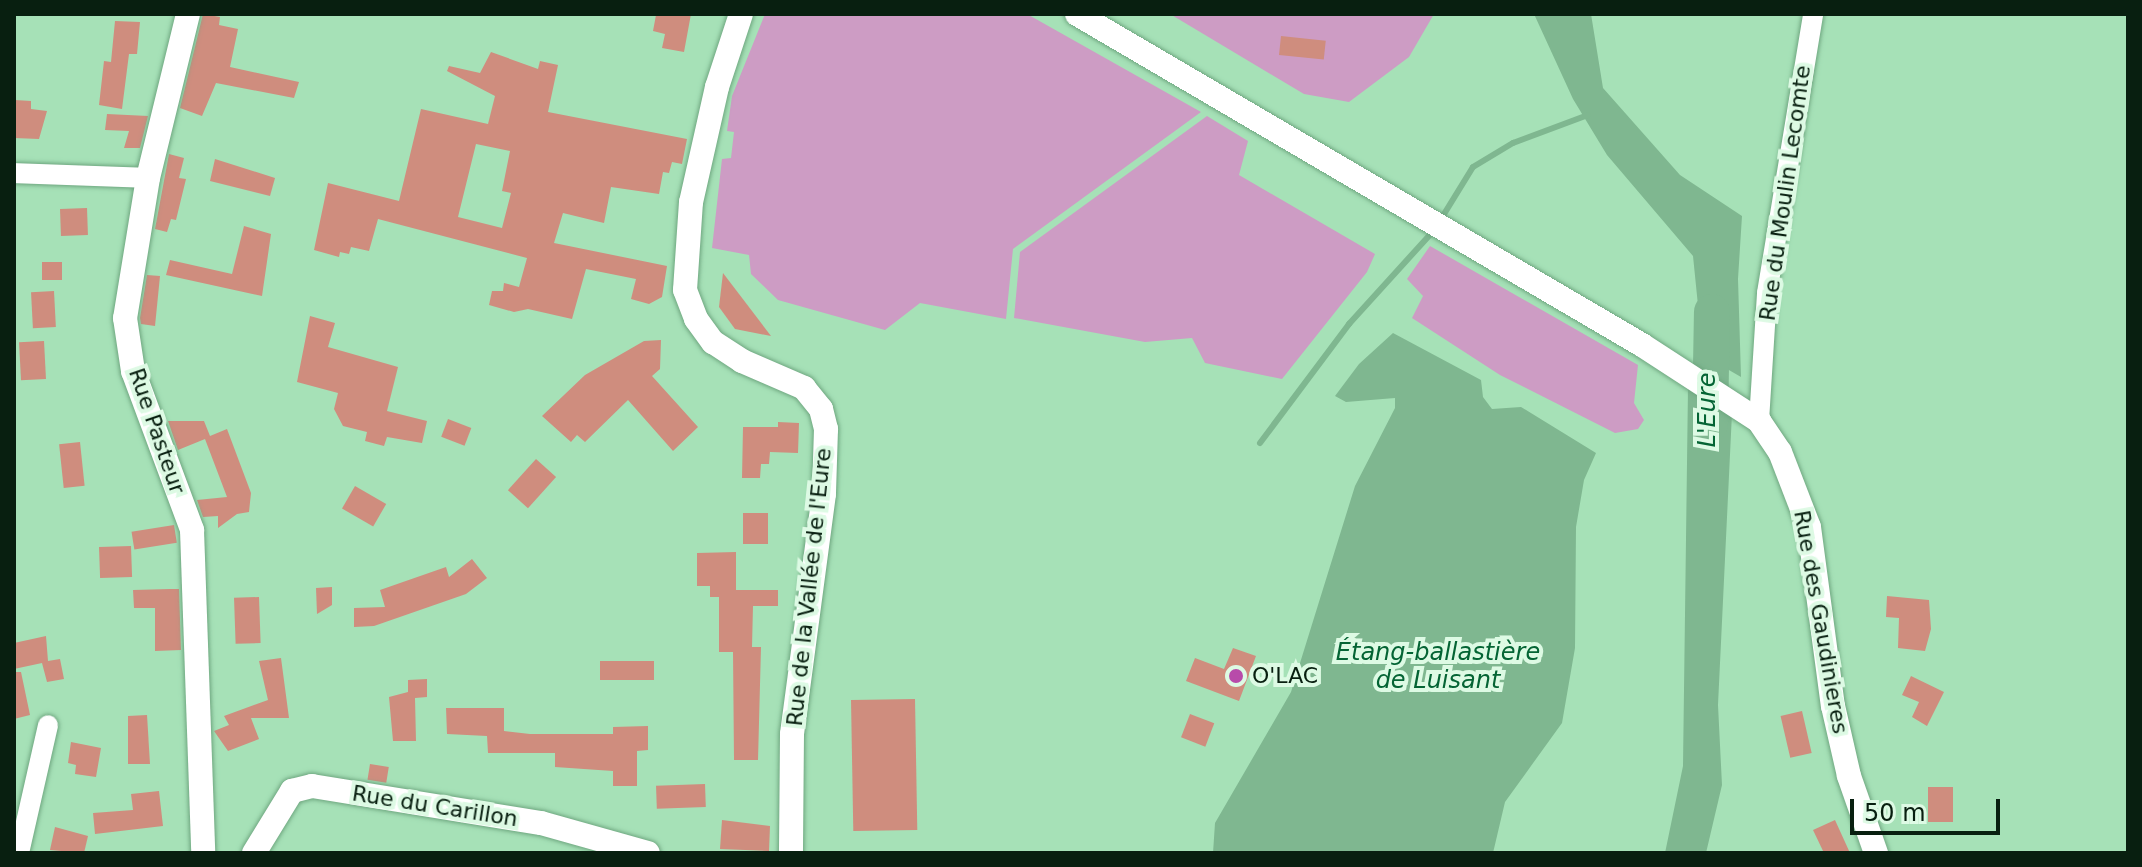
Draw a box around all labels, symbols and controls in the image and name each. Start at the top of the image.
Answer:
street label: Rue du Moulin Lecomte [1754,64,1816,322]
street label: Rue Pasteur [123,365,191,497]
water label: L'Eure [1694,373,1722,447]
street label: Rue de la Vallée de l'Eure [781,447,837,727]
street label: Rue des Gaudinieres [1788,508,1854,736]
water label: Étang-ballastière de Luisant [1336,639,1540,695]
place label: O'LAC [1252,663,1318,689]
marker: O'LAC [1227,667,1245,685]
street label: Rue du Carillon [350,780,520,832]
scale bar [1854,783,2004,833]
text: 50 m [1864,799,1926,827]

